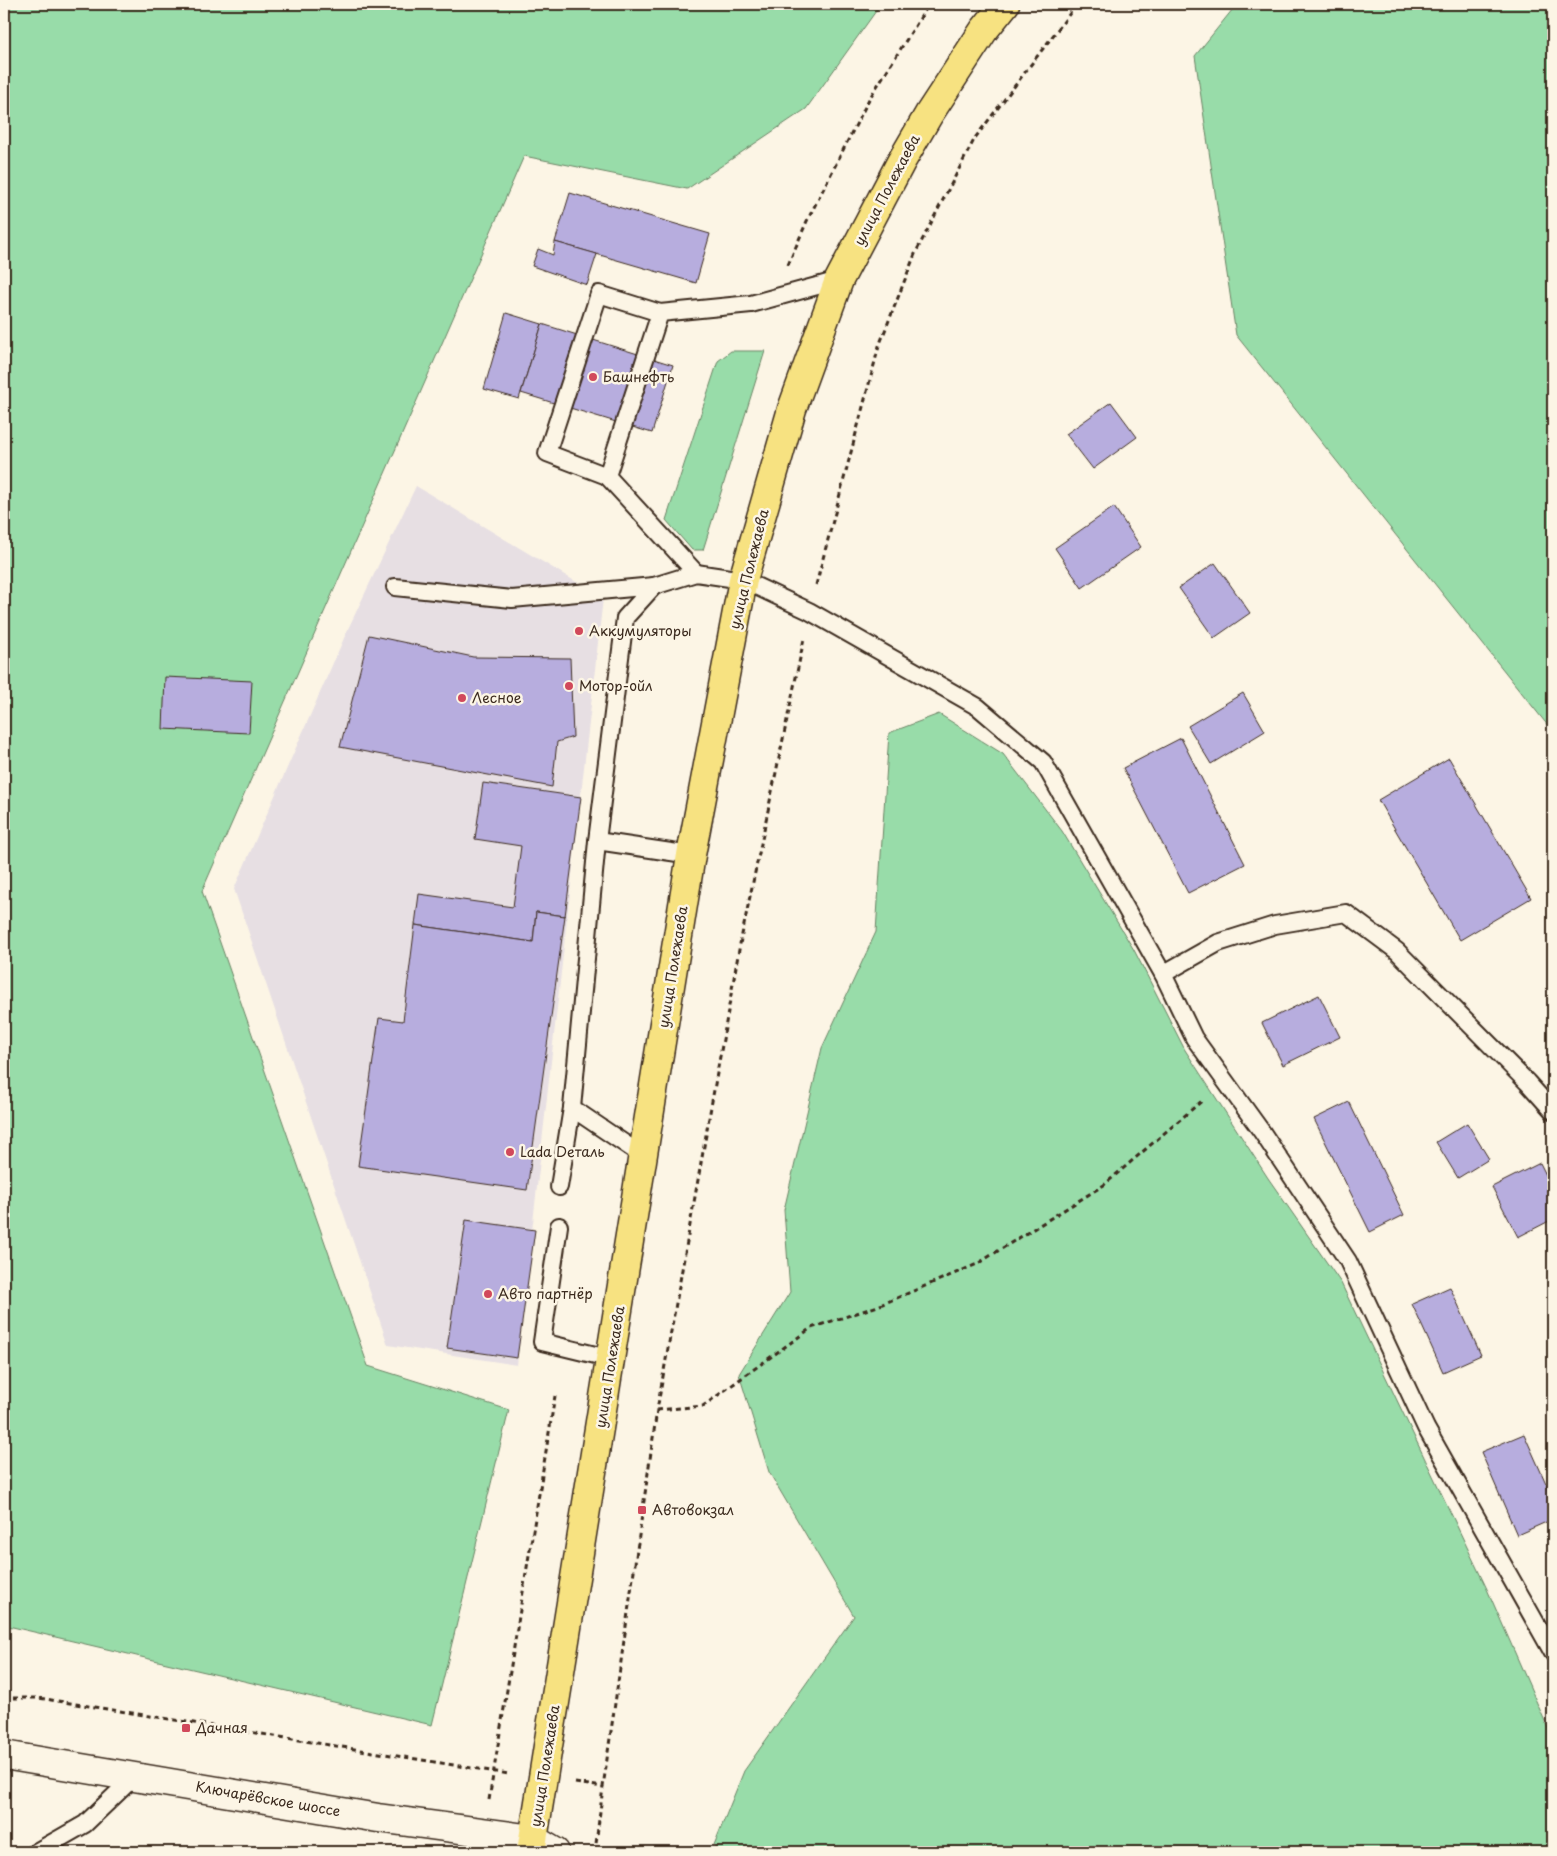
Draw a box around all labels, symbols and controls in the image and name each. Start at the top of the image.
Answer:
street label: улица Полежаева [848,130,925,249]
place label: Башнефть [603,366,675,387]
marker: Башнефть [587,371,599,383]
street label: улица Полежаева [723,506,774,631]
place label: Аккумуляторы [589,620,692,641]
marker: Аккумуляторы [573,625,585,637]
place label: Мотор-ойл [579,675,653,696]
marker: Мотор-ойл [563,680,575,692]
place label: Лесное [472,687,522,708]
marker: Лесное [456,692,468,704]
street label: улица Полежаева [653,904,693,1029]
place label: Lada Dеталь [520,1141,605,1162]
marker: Lada Dеталь [504,1146,516,1158]
place label: Авто партнёр [498,1283,593,1304]
marker: Авто партнёр [482,1288,494,1300]
street label: улица Полежаева [590,1304,630,1429]
place label: Автовокзал [652,1499,734,1520]
marker: Автовокзал [636,1504,648,1516]
street label: улица Полежаева [525,1703,565,1828]
place label: Дачная [195,1717,248,1738]
marker: Дачная [180,1722,192,1734]
street label: Ключарёвское шоссе [194,1775,342,1822]

